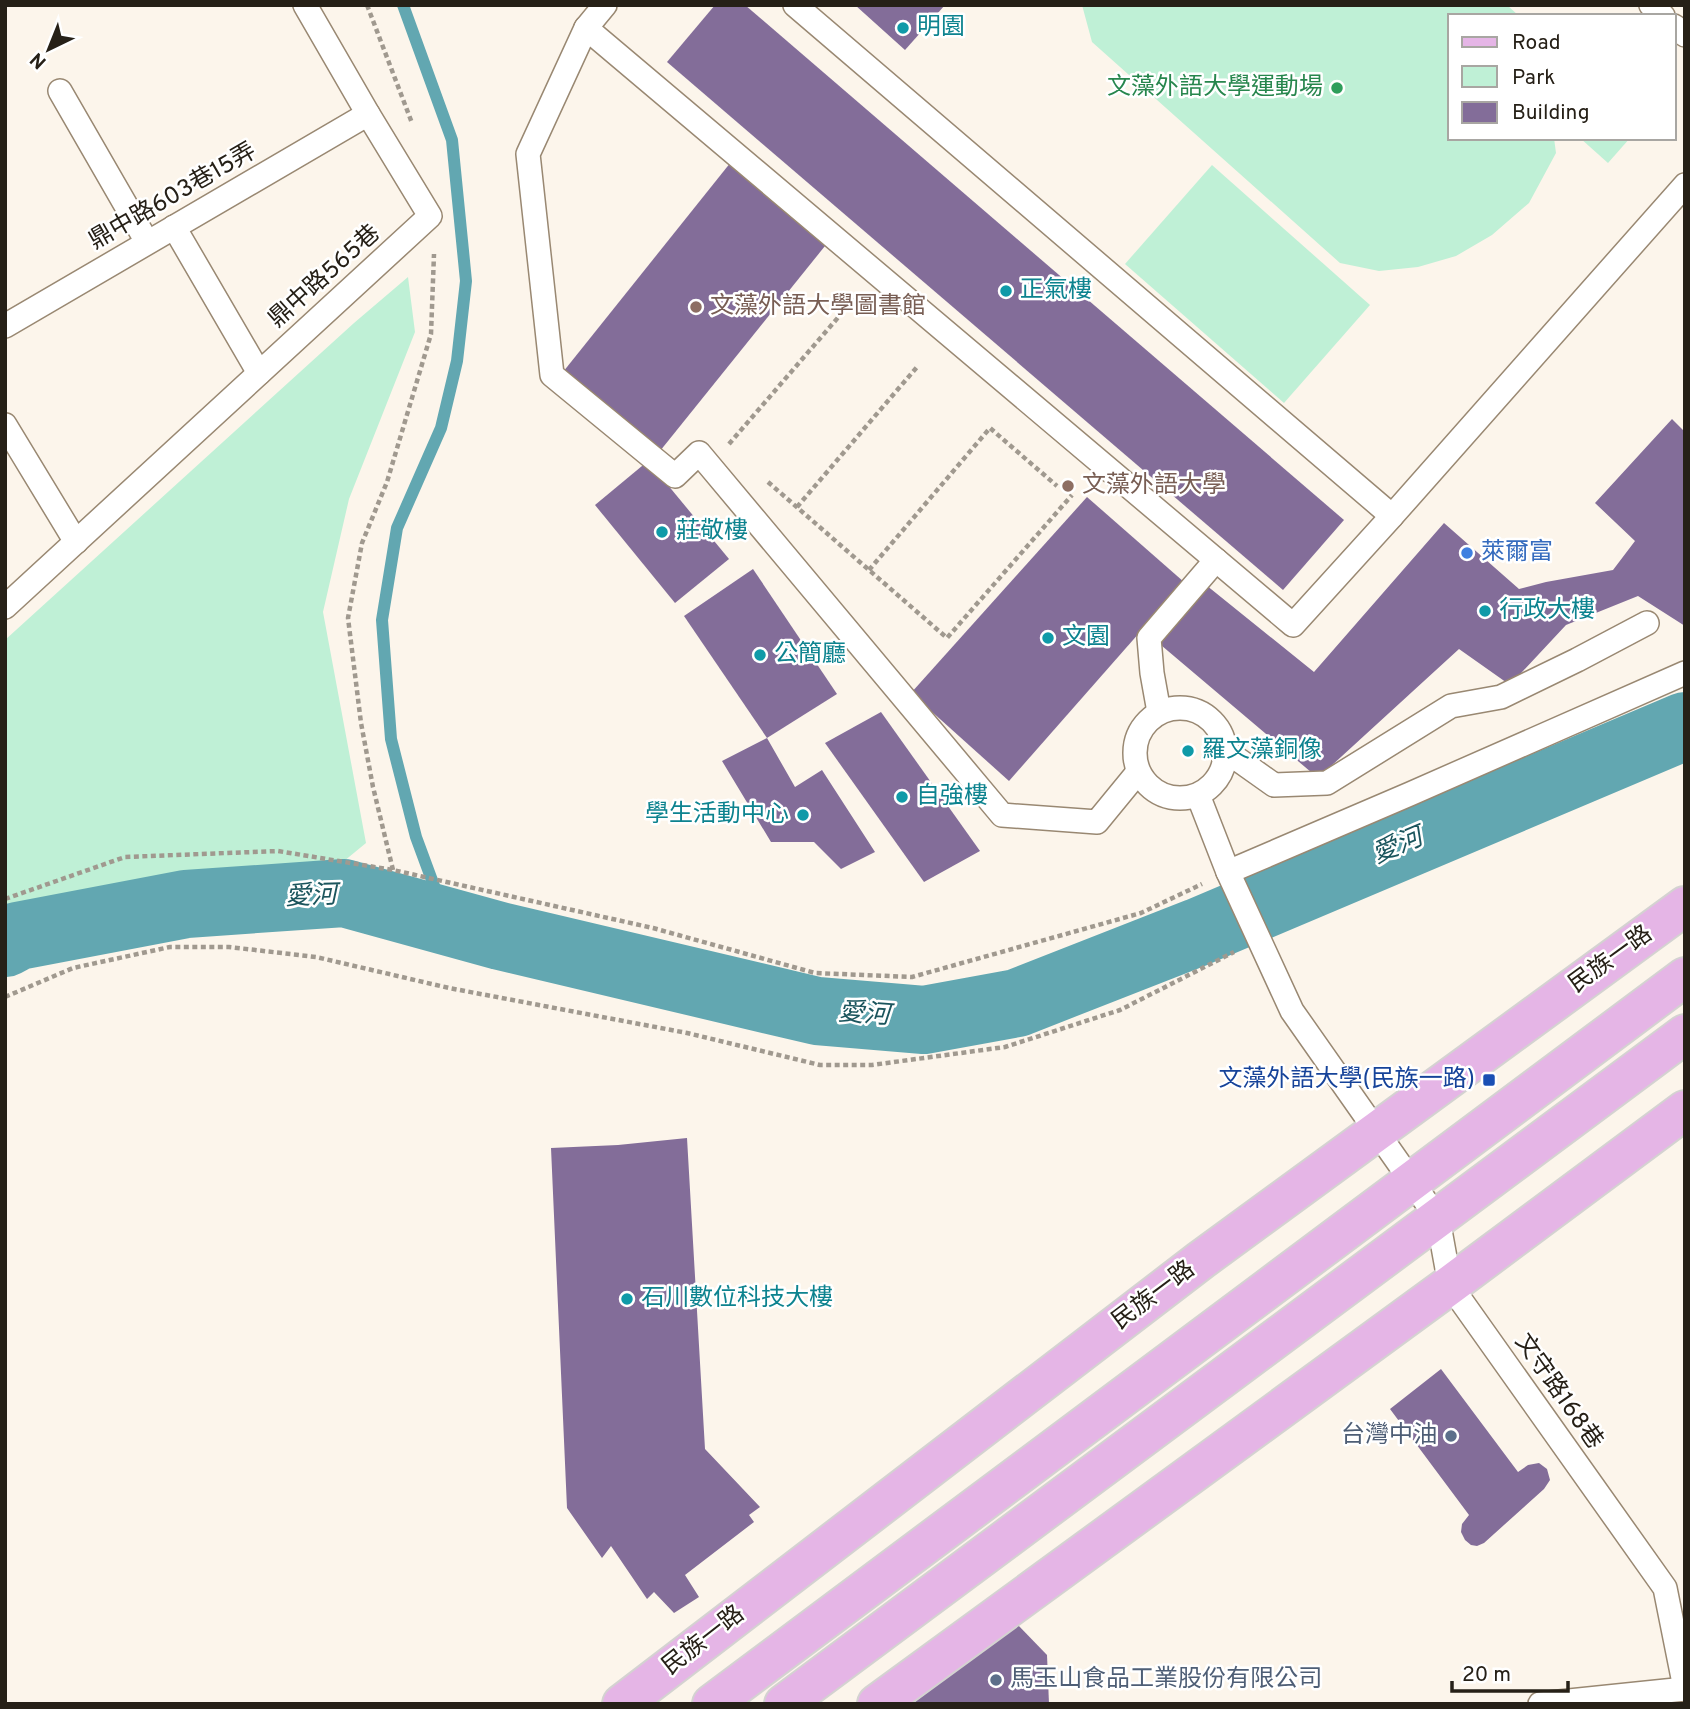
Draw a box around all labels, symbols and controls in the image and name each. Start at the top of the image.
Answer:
place label: 明園 [917,13,965,43]
north arrow [14,14,84,84]
legend [1448,14,1676,140]
marker: 明園 [895,20,911,36]
text: Road [1512,30,1561,57]
text: N [26,47,52,73]
text: Park [1512,65,1555,92]
place label: 文藻外語大學運動場 [1107,73,1323,103]
marker: 文藻外語大學運動場 [1329,80,1345,96]
text: Building [1512,100,1590,127]
street label: 鼎中路603巷15弄 [84,137,262,257]
street label: 鼎中路565巷 [263,219,387,335]
place label: 正氣樓 [1020,276,1092,306]
marker: 正氣樓 [998,283,1014,299]
place label: 文藻外語大學圖書館 [710,292,926,322]
marker: 文藻外語大學圖書館 [688,299,704,315]
place label: 文藻外語大學 [1082,471,1226,501]
marker: 文藻外語大學 [1060,478,1076,494]
place label: 莊敬樓 [676,517,748,547]
marker: 莊敬樓 [654,524,670,540]
place label: 萊爾富 [1481,538,1553,568]
marker: 萊爾富 [1459,545,1475,561]
place label: 行政大樓 [1499,596,1595,626]
marker: 行政大樓 [1477,603,1493,619]
place label: 文園 [1062,623,1110,653]
marker: 文園 [1040,630,1056,646]
place label: 公簡廳 [774,640,846,670]
marker: 公簡廳 [752,647,768,663]
place label: 羅文藻銅像 [1202,736,1322,766]
marker: 羅文藻銅像 [1180,743,1196,759]
place label: 自強樓 [916,782,988,812]
marker: 自強樓 [894,789,910,805]
place label: 學生活動中心 [645,800,789,830]
marker: 學生活動中心 [795,807,811,823]
water label: 愛河 [1368,820,1433,872]
water label: 愛河 [284,879,343,914]
street label: 民族一路 [1563,920,1659,1000]
water label: 愛河 [837,997,896,1034]
place label: 文藻外語大學(民族一路) [1219,1065,1475,1095]
marker: 文藻外語大學(民族一路) [1481,1072,1497,1088]
street label: 民族一路 [1107,1255,1201,1337]
place label: 石川數位科技大樓 [641,1284,833,1314]
marker: 石川數位科技大樓 [619,1291,635,1307]
street label: 文守路168巷 [1507,1329,1609,1455]
place label: 台灣中油 [1341,1421,1437,1451]
marker: 台灣中油 [1443,1428,1459,1444]
street label: 民族一路 [657,1600,751,1682]
scale bar [1452,1650,1568,1694]
text: 20 m [1462,1662,1511,1689]
place label: 馬玉山食品工業股份有限公司 [1010,1665,1322,1695]
marker: 馬玉山食品工業股份有限公司 [988,1672,1004,1688]

